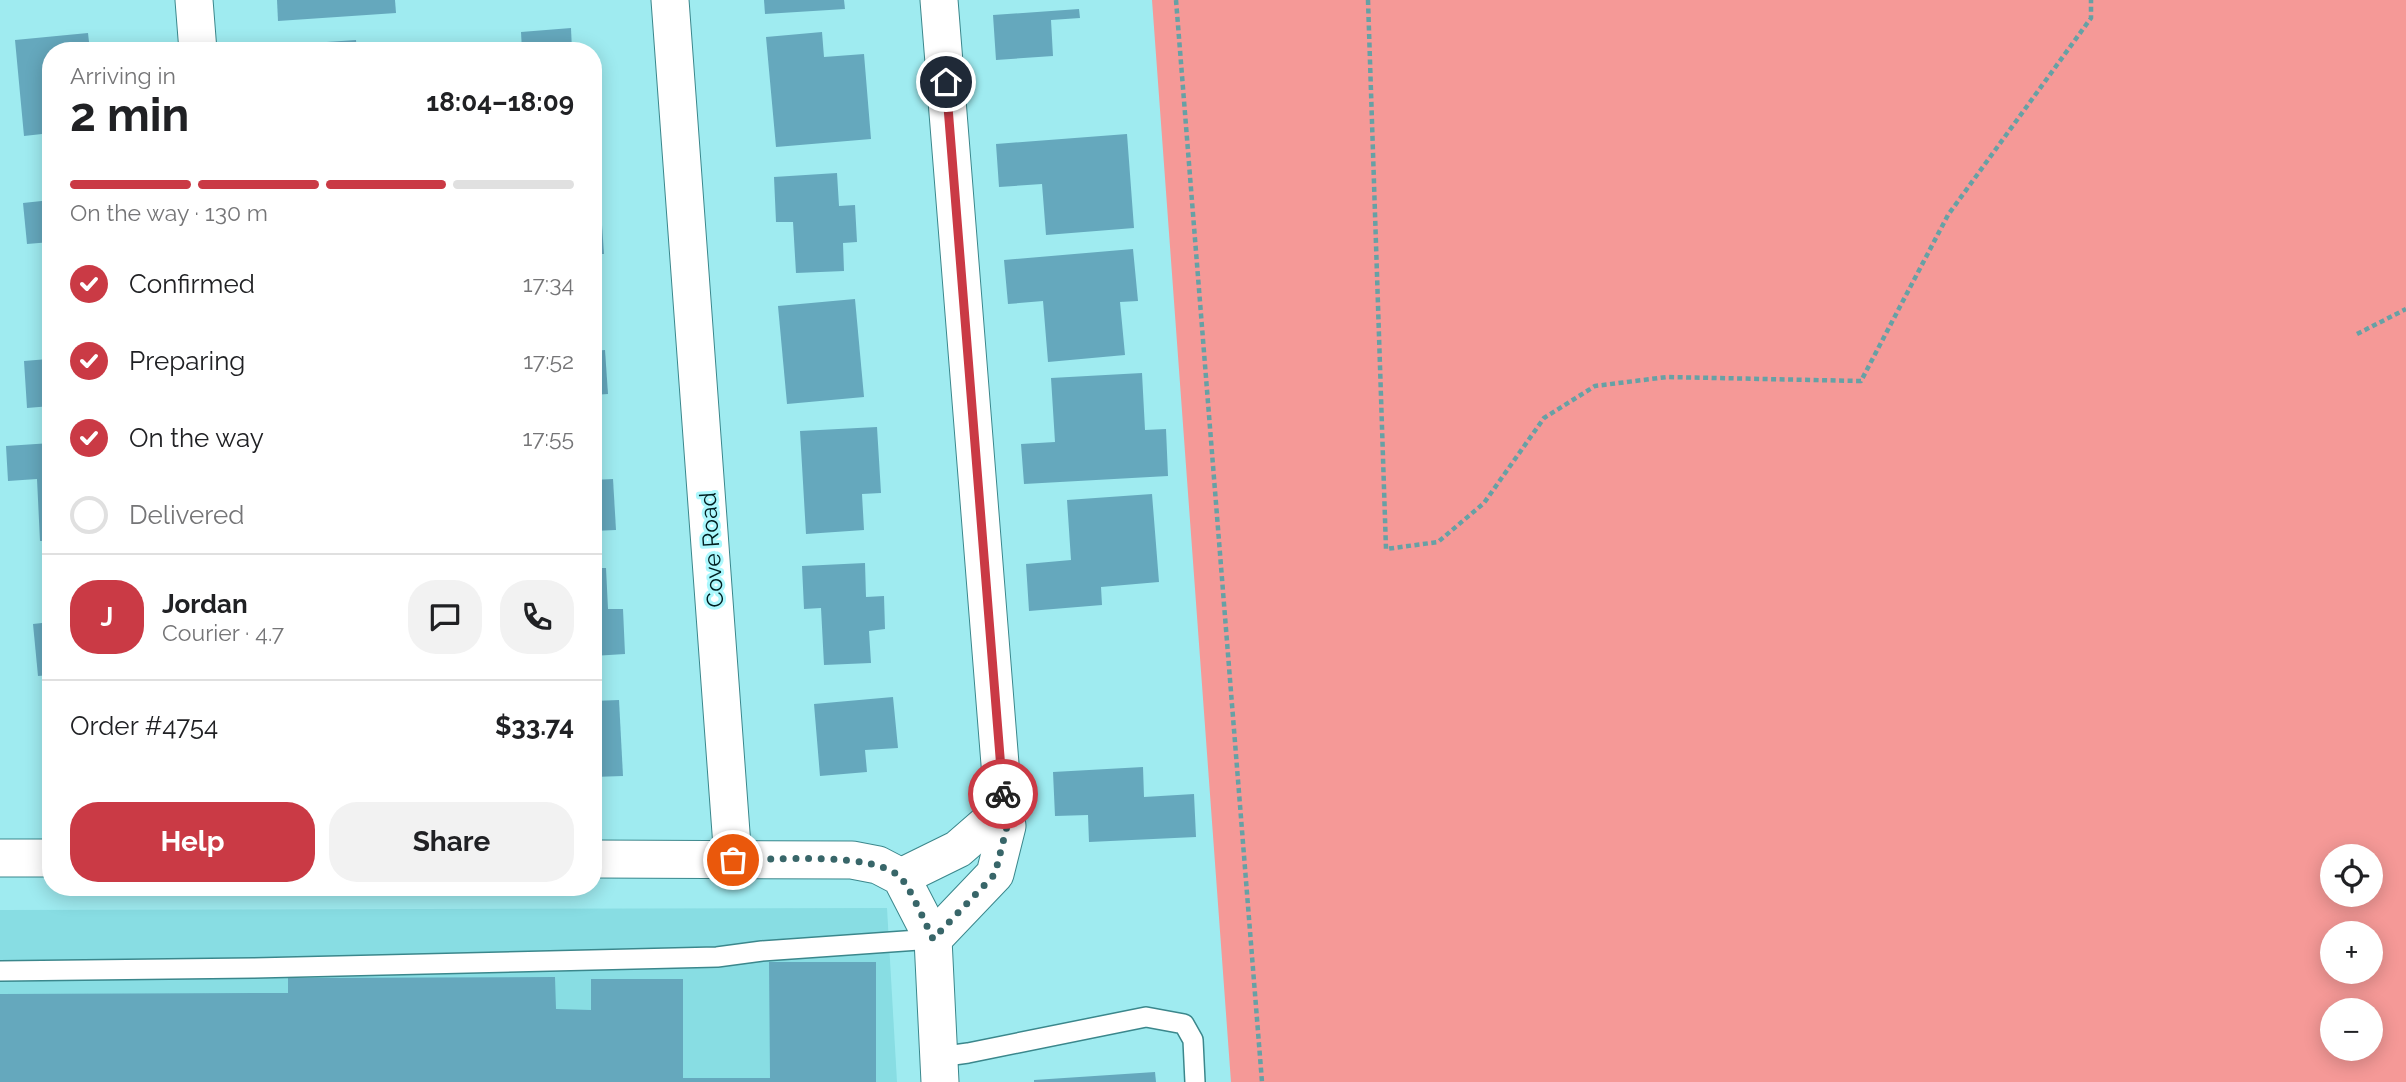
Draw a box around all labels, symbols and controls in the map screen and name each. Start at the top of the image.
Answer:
pin [916,52,976,112]
text: Arriving in [70,62,176,89]
icon: home [927,63,965,101]
text: 18:04–18:09 [426,87,574,117]
text: 2 min [70,88,189,142]
text: On the way · 130 m [70,199,268,226]
icon: check [70,265,108,303]
text: Confirmed [129,269,255,299]
text: 17:34 [523,270,574,297]
icon: check [70,342,108,380]
text: Preparing [129,346,245,376]
text: 17:52 [523,347,574,374]
icon: check [70,419,108,457]
text: On the way [129,423,264,453]
text: 17:55 [523,424,574,451]
street label: Cove Road [694,491,728,609]
text: Delivered [129,500,244,530]
button: chat [408,580,482,654]
button: phone [500,580,574,654]
text: Jordan [162,589,248,619]
text: J [101,602,113,632]
text: Courier · 4.7 [162,619,284,646]
text: Order #4754 [70,711,218,741]
text: $33.74 [495,711,574,741]
courier [968,759,1038,829]
icon: bike [984,775,1022,813]
button: Help [70,802,315,882]
button: Share [329,802,574,882]
pin [703,830,763,890]
icon: bag [714,841,752,879]
map controls [2320,844,2383,1061]
button: locate [2320,844,2383,907]
button: + [2320,921,2383,984]
button: − [2320,998,2383,1061]

